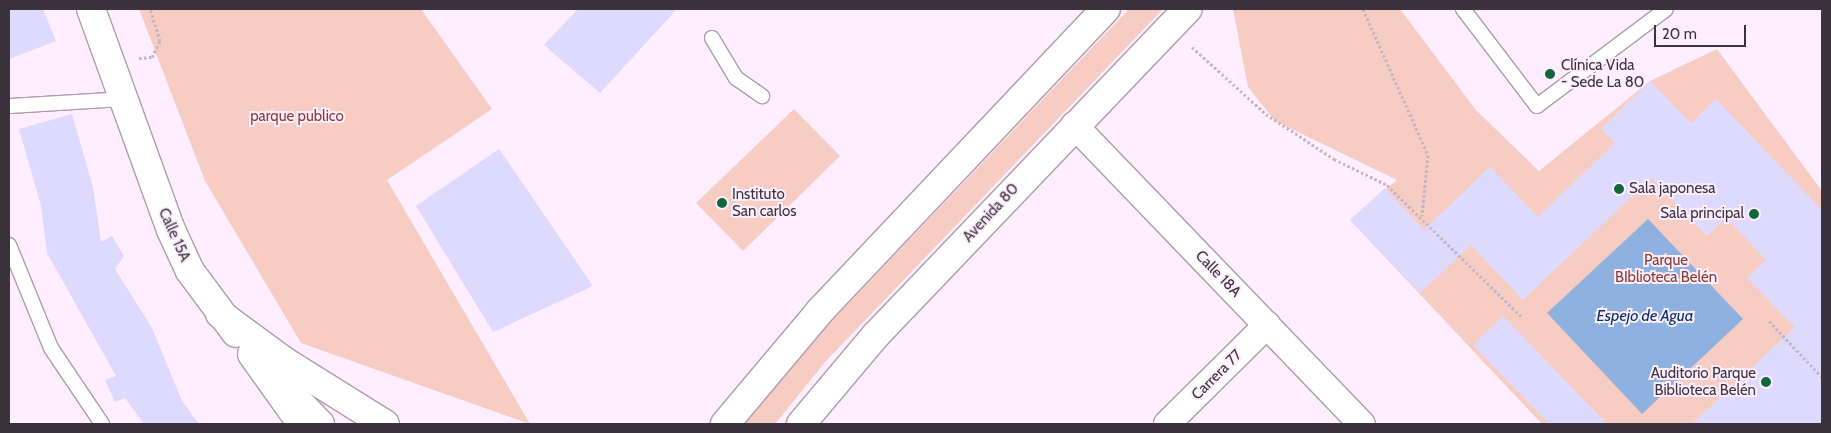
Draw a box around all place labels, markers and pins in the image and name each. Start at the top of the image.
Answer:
place label: Clínica Vida - Sede La 80 [1561,56,1644,91]
marker: Clínica Vida - Sede La 80 [1543,67,1557,81]
place label: Sala japonesa [1629,180,1716,198]
marker: Sala japonesa [1613,183,1625,195]
place label: Instituto San carlos [732,185,796,220]
marker: Instituto San carlos [716,197,728,209]
place label: Sala principal [1660,205,1744,223]
marker: Sala principal [1748,208,1760,220]
place label: Auditorio Parque Biblioteca Belén [1651,364,1756,399]
marker: Auditorio Parque Biblioteca Belén [1760,376,1772,388]

